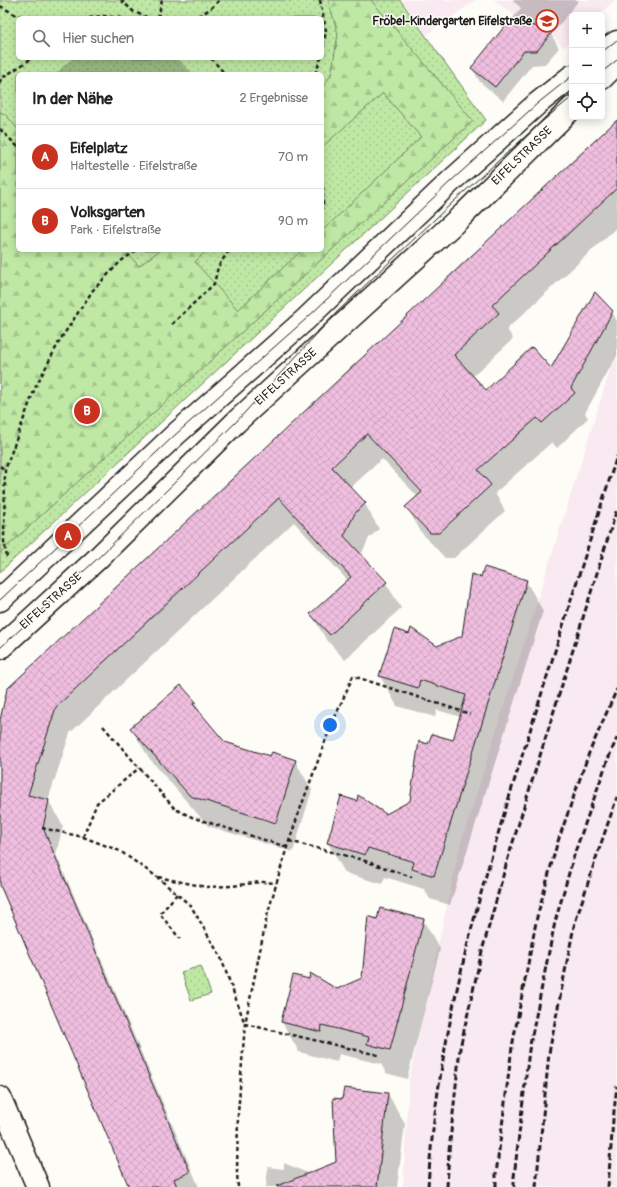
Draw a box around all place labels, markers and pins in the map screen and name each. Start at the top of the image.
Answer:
school or university icon: Fröbel-Kindergarten Eifelstraße [534,8,560,34]
place label: Fröbel-Kindergarten Eifelstraße [372,14,533,29]
pin: B [74,396,100,426]
pin: A [55,521,81,551]

